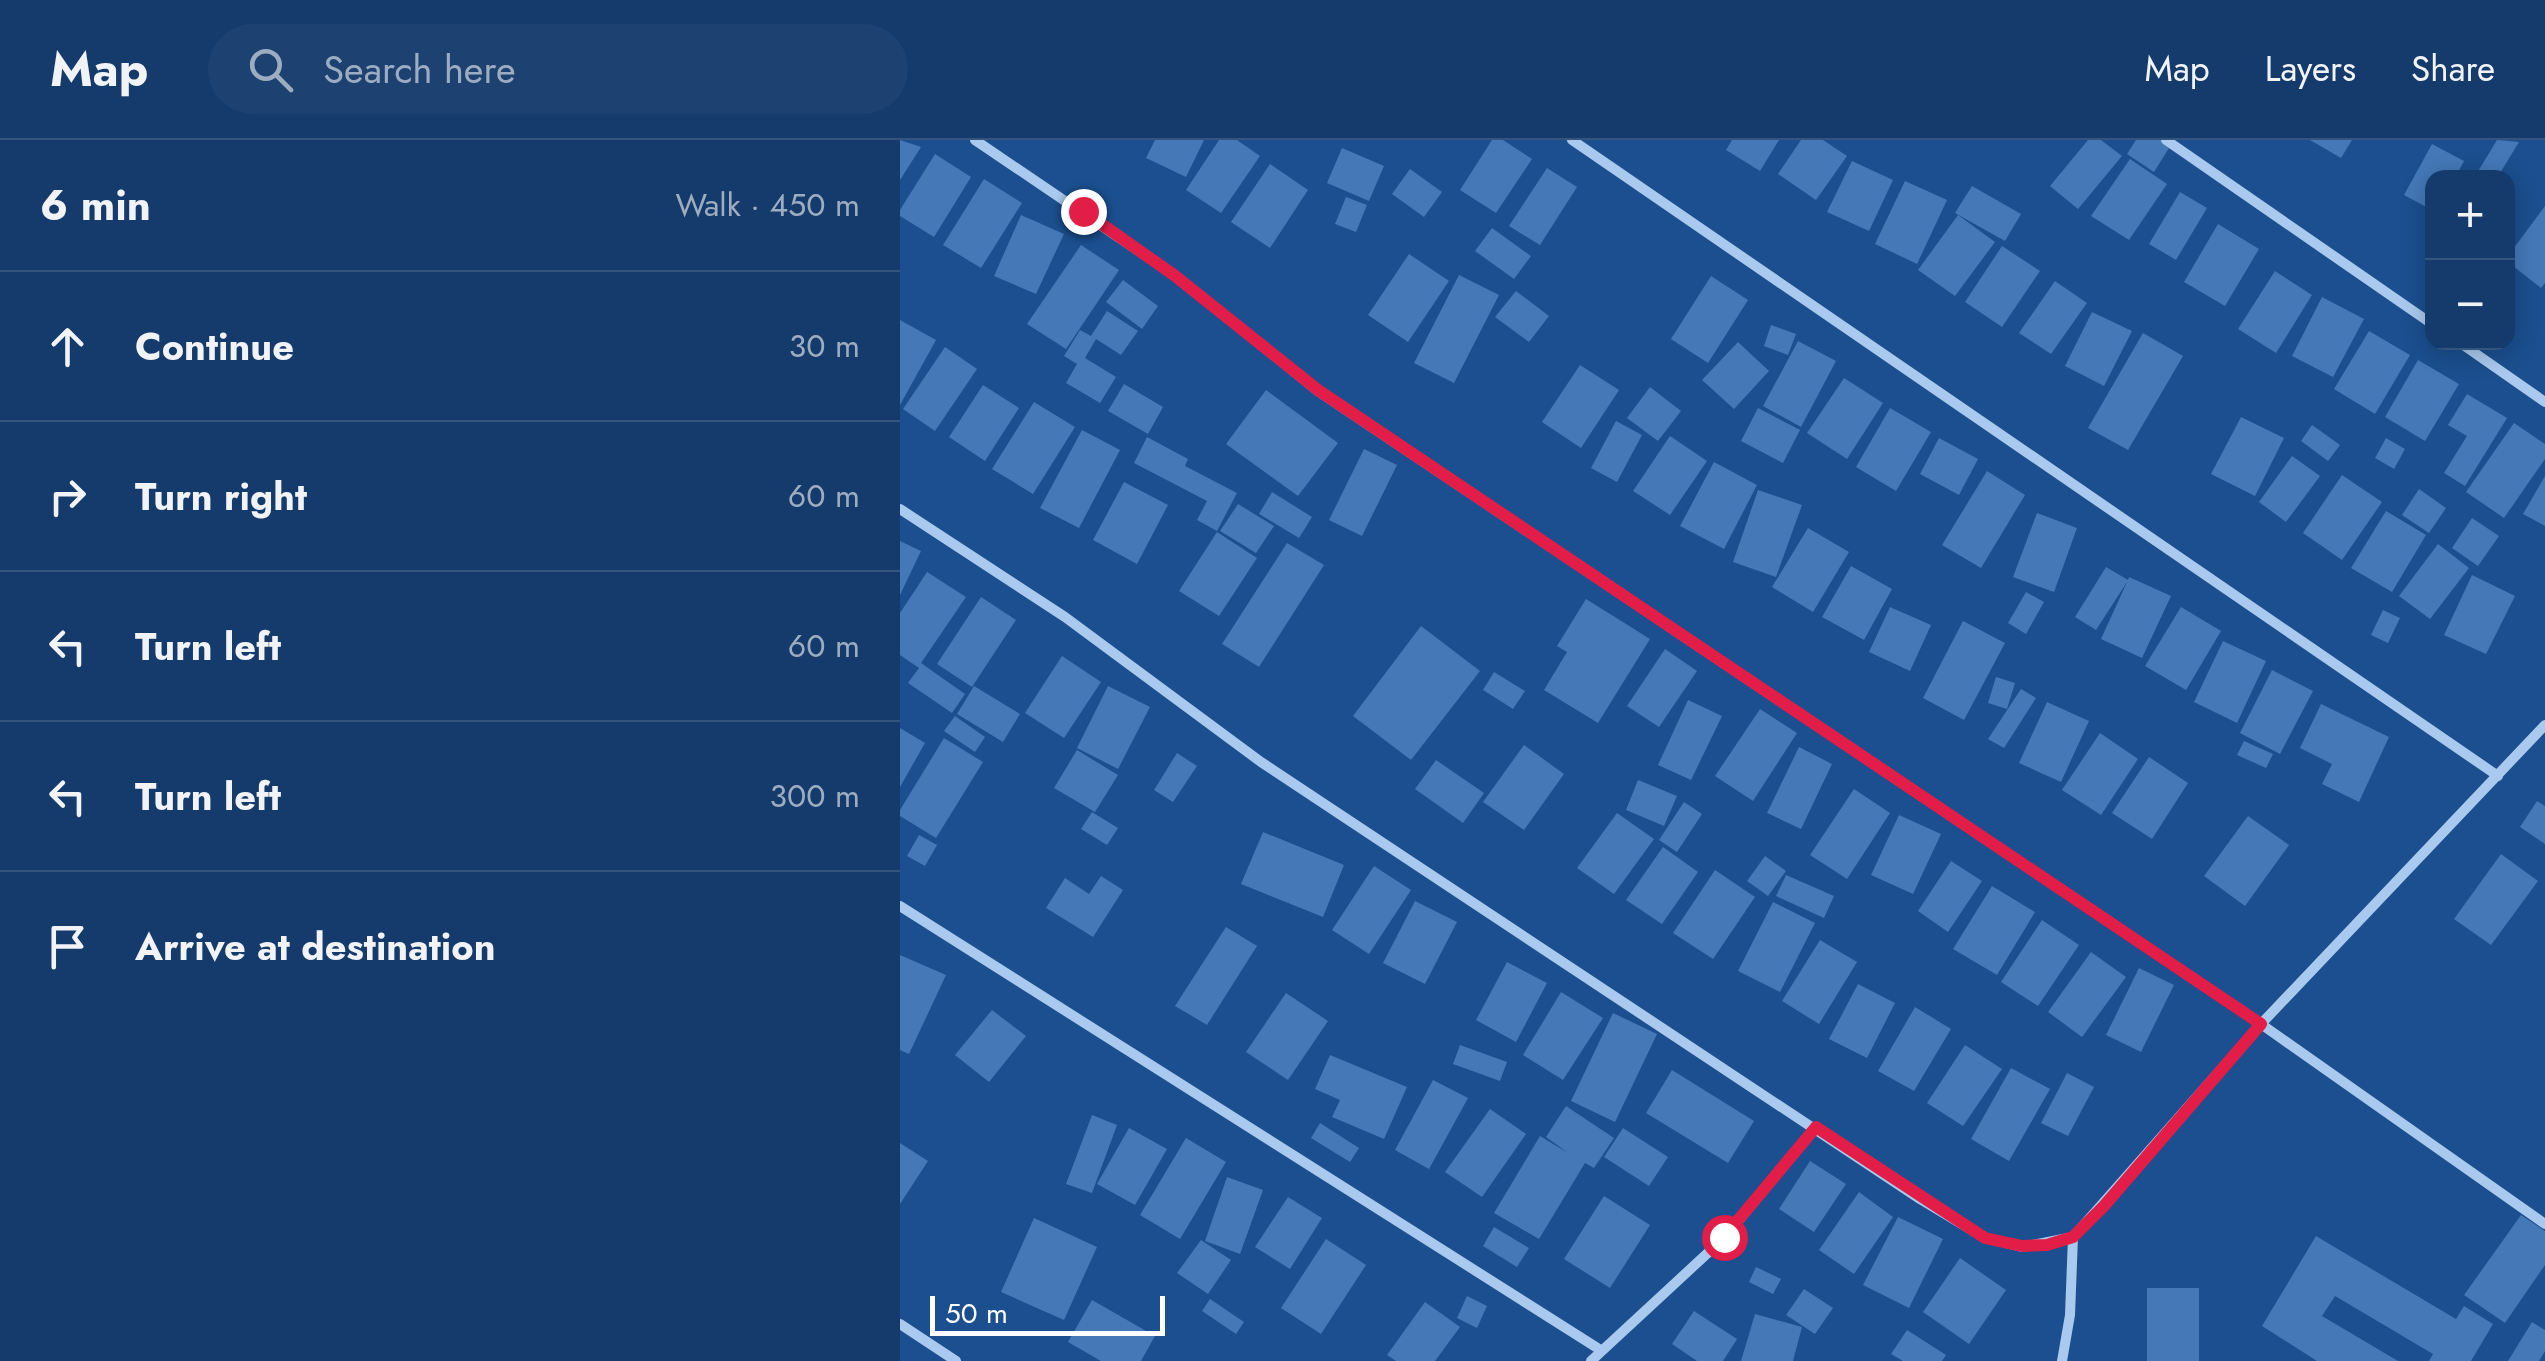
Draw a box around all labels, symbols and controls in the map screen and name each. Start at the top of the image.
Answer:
search box [208,24,908,114]
text: Map [50,35,148,104]
icon: search [243,42,298,97]
text: Search here [323,42,515,97]
text: Map [2145,44,2210,94]
text: Layers [2265,44,2356,94]
text: Share [2411,44,2495,94]
map controls [2425,170,2515,350]
button: + [2425,170,2515,260]
text: 6 min [40,175,151,236]
text: Walk · 450 m [675,182,860,228]
route end [1061,189,1107,235]
button: − [2425,260,2515,350]
icon: ahead [40,319,95,374]
text: Continue [135,319,294,374]
text: 30 m [789,323,860,369]
icon: right [40,469,95,524]
text: Turn right [135,469,307,524]
text: 60 m [788,473,860,519]
icon: left [40,619,95,674]
text: Turn left [135,619,281,674]
text: 60 m [788,623,860,669]
icon: left [40,769,95,824]
text: Turn left [135,769,281,824]
text: 300 m [770,773,860,819]
icon: arrive [40,919,95,974]
text: Arrive at destination [135,919,496,974]
route start [1702,1215,1748,1261]
scale bar [930,1291,1165,1336]
text: 50 m [945,1293,1008,1334]

